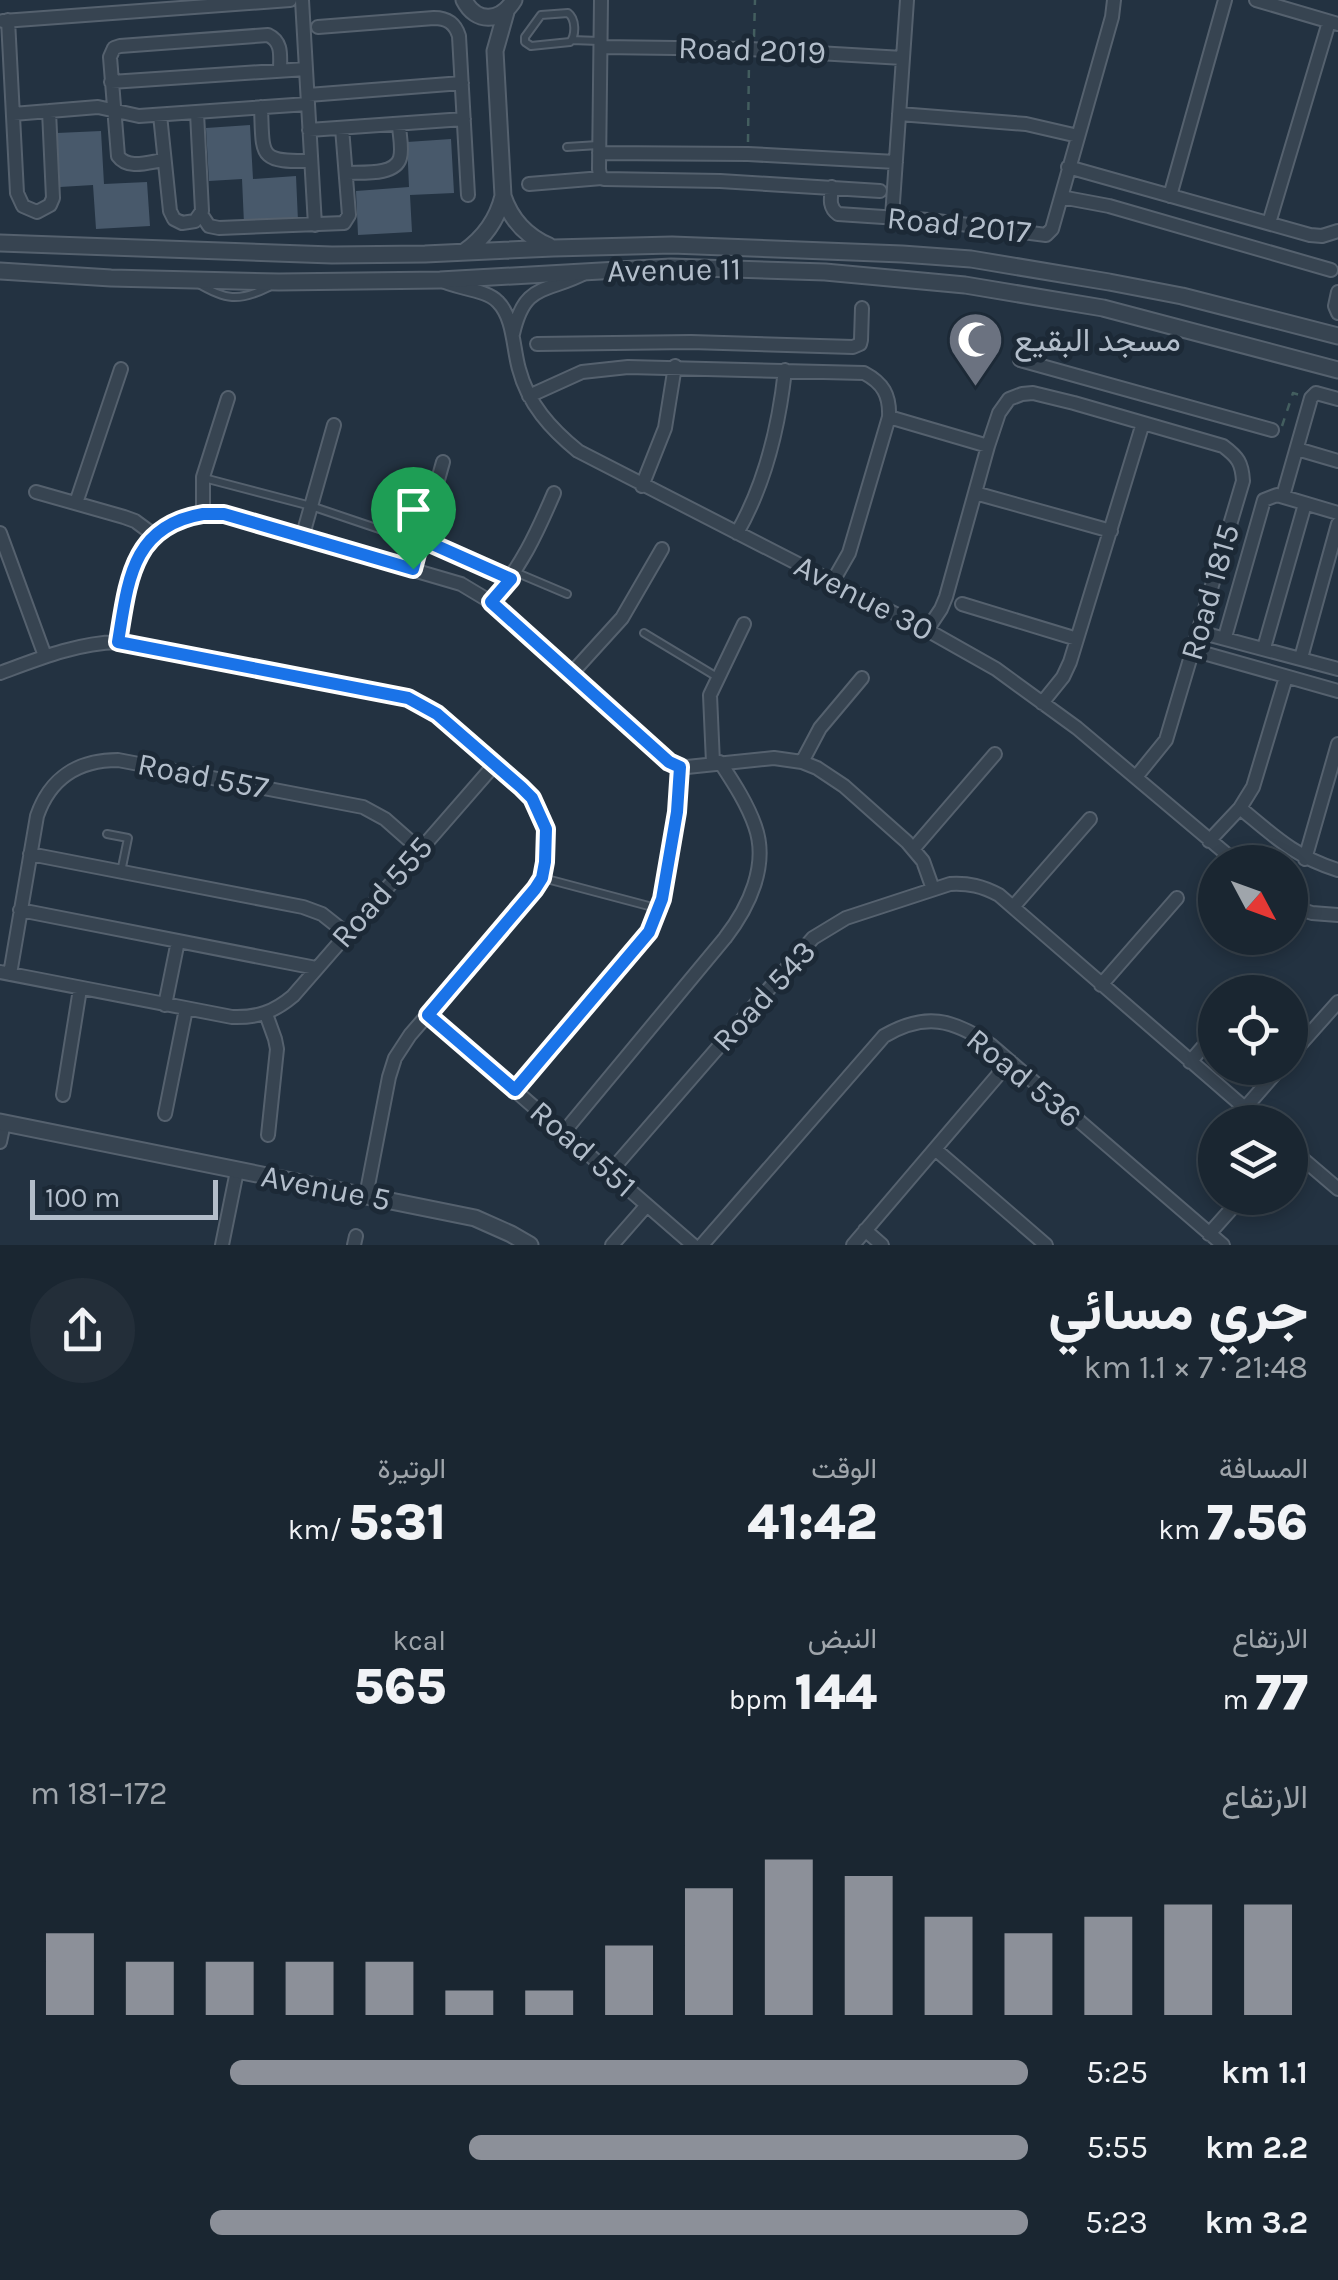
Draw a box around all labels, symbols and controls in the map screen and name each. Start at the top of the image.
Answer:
street label: Road 2019 [677,29,827,71]
street label: Road 2017 [885,199,1033,251]
street label: Avenue 11 [607,250,741,290]
mosque icon: مسجد البقيع [945,310,1005,389]
place label: مسجد البقيع [1014,322,1181,362]
pin [371,467,456,570]
icon: arrive [386,482,441,537]
street label: Road 1815 [1173,520,1247,664]
street label: Avenue 30 [788,547,940,649]
street label: Road 557 [134,745,272,807]
street label: Road 555 [324,829,440,955]
north arrow [1198,845,1308,955]
map controls [1198,845,1308,1215]
street label: Road 543 [705,933,823,1059]
button: locate [1198,975,1308,1085]
street label: Road 536 [959,1021,1089,1135]
street label: Road 551 [523,1093,643,1205]
button: layers [1198,1105,1308,1215]
street label: Avenue 5 [258,1157,394,1219]
scale bar [30,1175,218,1220]
text: 100 m [45,1181,120,1214]
button: share [30,1278,135,1383]
text: جري مسائي [1048,1279,1308,1343]
text: 21:48 · 7 × 1.1 km [1084,1349,1308,1386]
text: الوتيرة [378,1452,446,1485]
text: الوقت [811,1452,877,1485]
text: المسافة [1219,1452,1308,1485]
text: 5:31 [348,1493,446,1552]
text: 41:42 [747,1493,877,1552]
text: 7.56 [1207,1493,1308,1552]
text: /km [288,1513,348,1546]
text: km [1158,1513,1207,1546]
text: النبض [808,1622,877,1655]
text: الارتفاع [1232,1622,1308,1655]
text: kcal [393,1624,446,1657]
text: 565 [354,1657,446,1716]
text: 144 [794,1663,877,1722]
text: 77 [1255,1663,1308,1722]
text: bpm [729,1683,794,1716]
text: m [1222,1683,1255,1716]
text: 172–181 m [30,1775,168,1812]
text: الارتفاع [1221,1779,1308,1816]
text: 5:25 [1086,2054,1148,2091]
text: 1.1 km [1221,2054,1308,2091]
text: 5:55 [1086,2129,1148,2166]
text: 2.2 km [1205,2129,1308,2166]
text: 5:23 [1085,2204,1148,2241]
text: 3.2 km [1204,2204,1308,2241]

